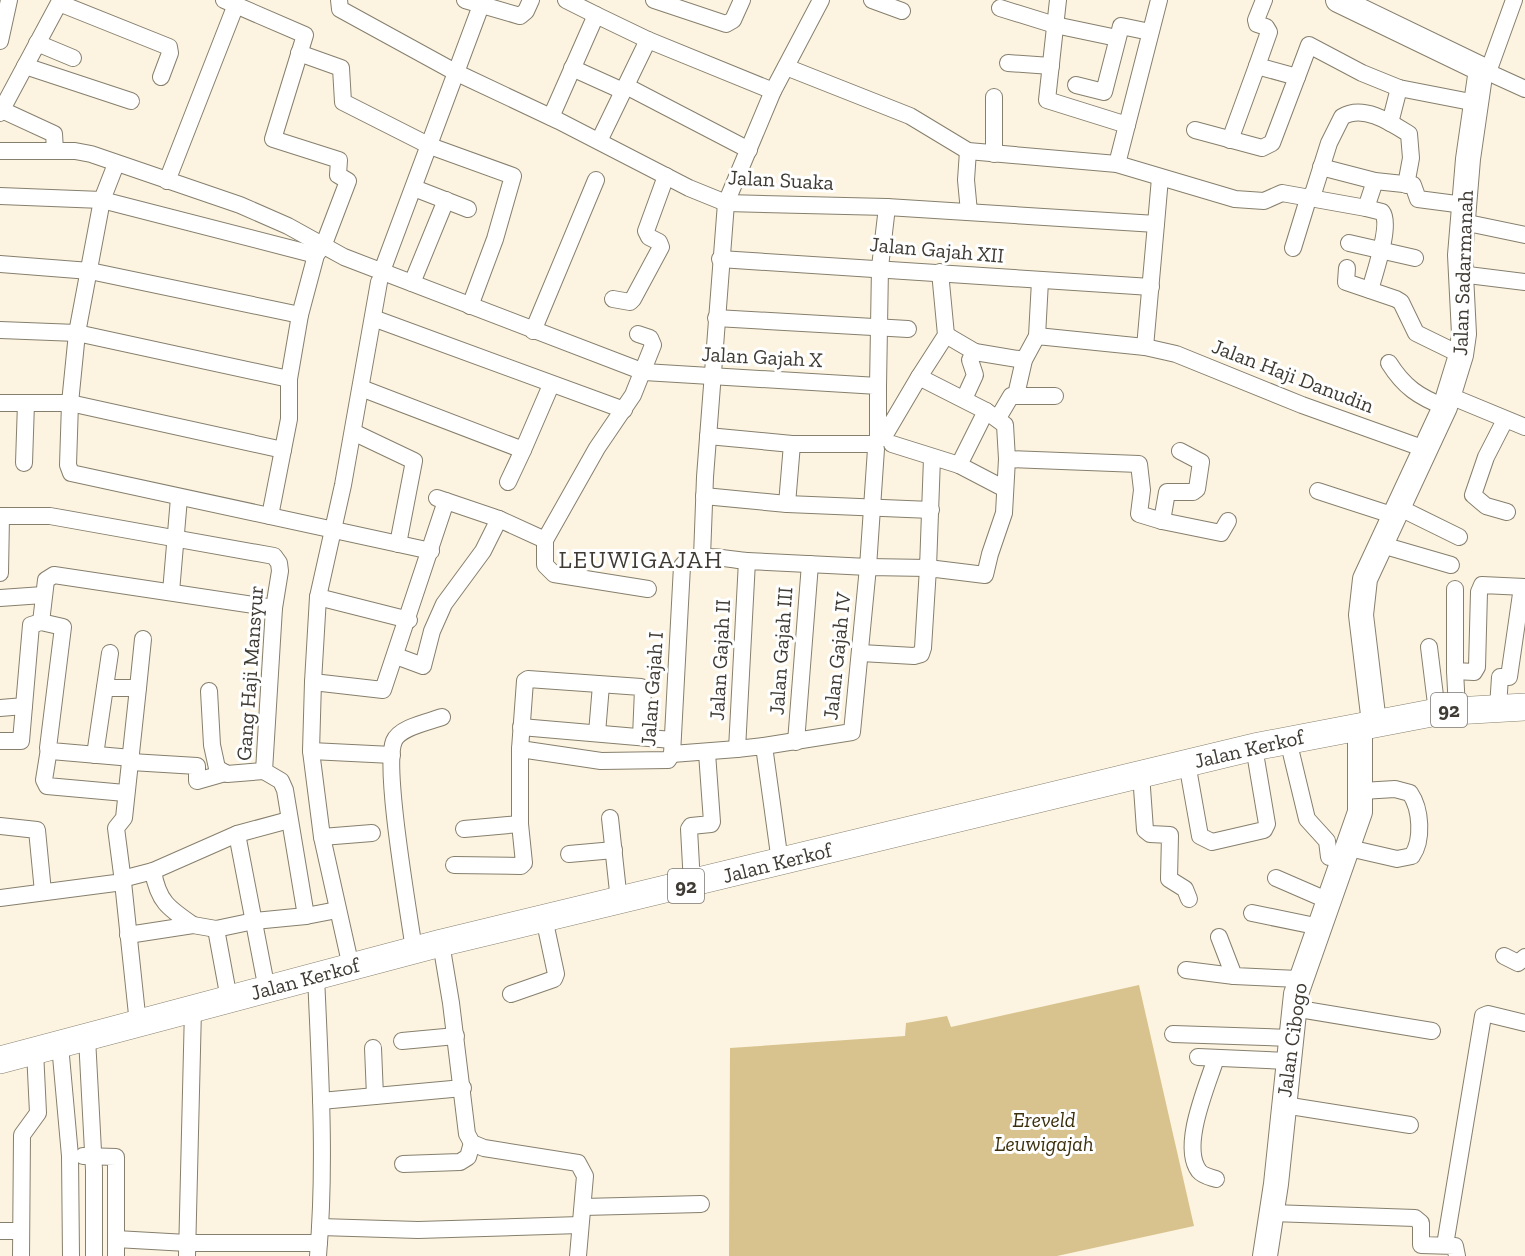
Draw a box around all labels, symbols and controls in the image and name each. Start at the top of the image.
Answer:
street label: Jalan Suaka [728,164,835,195]
street label: Jalan Sadarmanah [1447,190,1478,356]
street label: Jalan Gajah XII [869,231,1005,269]
street label: Jalan Haji Danudin [1208,333,1378,419]
street label: Jalan Gajah X [701,341,824,373]
district label: LEUWIGAJAH [559,545,724,574]
street label: Gang Haji Mansyur [231,584,269,762]
street label: Jalan Gajah III [764,586,798,716]
street label: Jalan Gajah IV [817,590,857,721]
street label: Jalan Gajah II [704,599,736,721]
street label: Jalan Gajah I [635,631,669,747]
road number: 92 [1431,693,1467,727]
street label: Jalan Kerkof [1192,724,1307,773]
street label: Jalan Kerkof [720,837,835,888]
road number: 92 [668,869,704,903]
street label: Jalan Kerkof [248,952,363,1005]
street label: Jalan Cibogo [1271,981,1312,1099]
park label: Ereveld Leuwigajah [994,1107,1094,1156]

